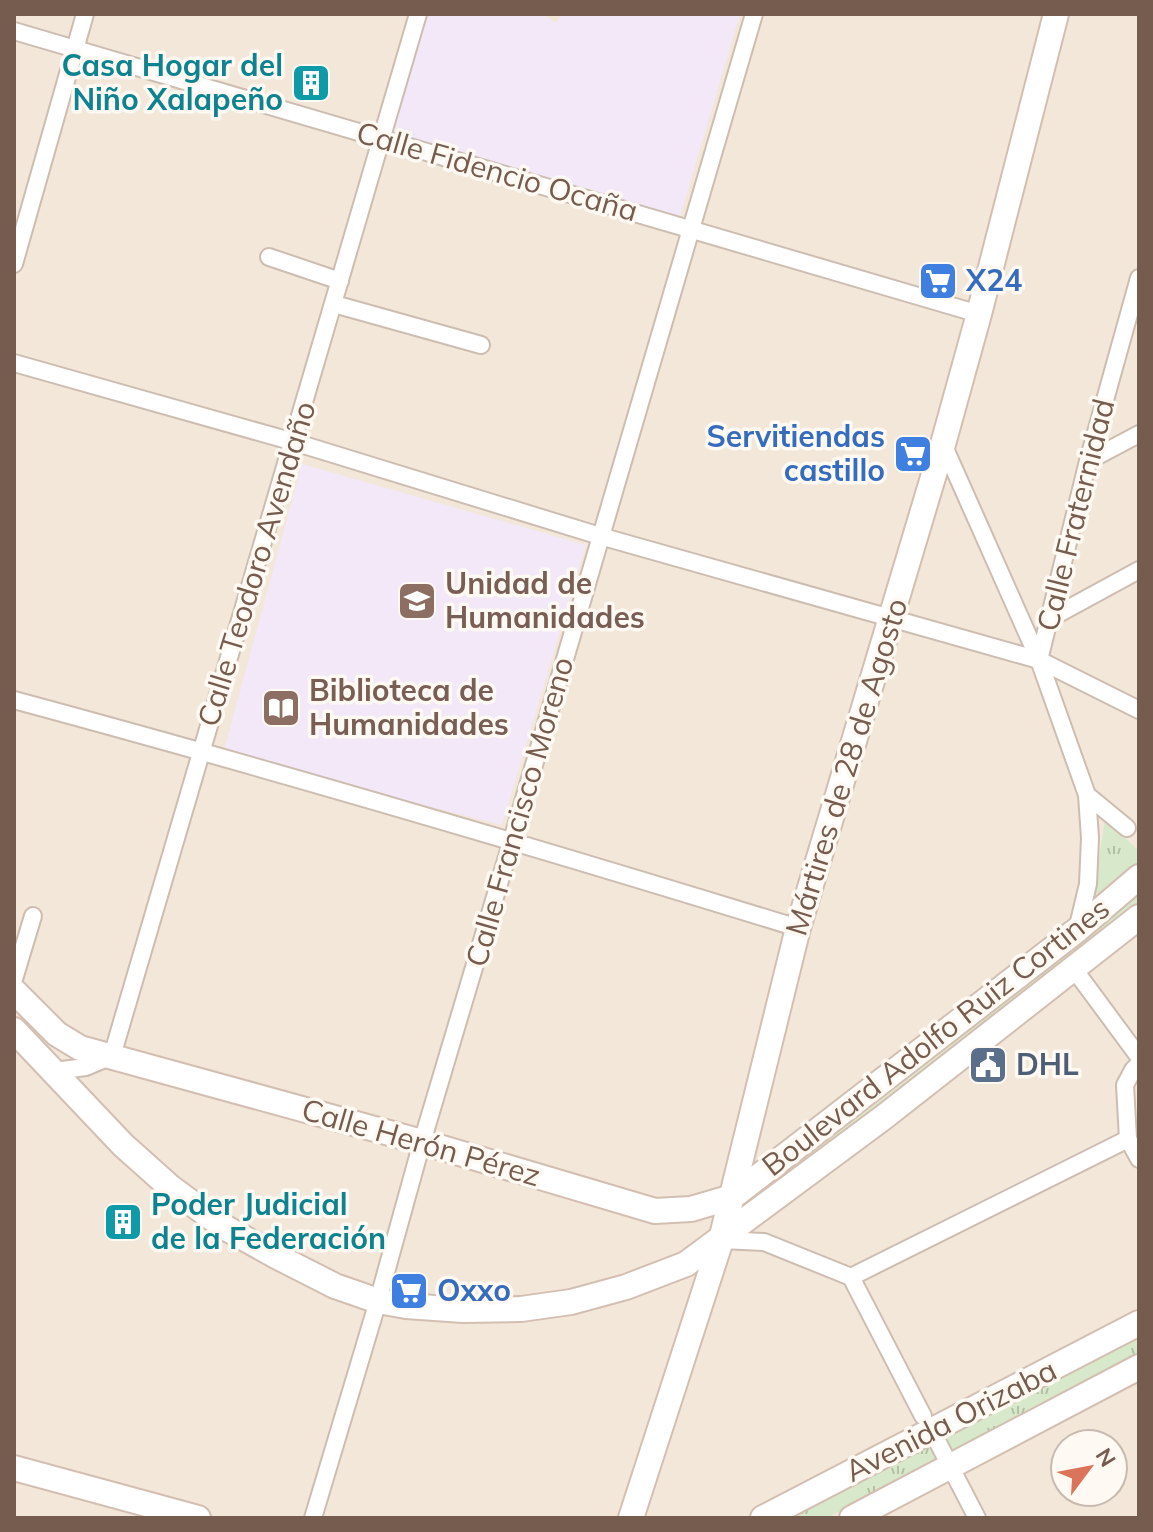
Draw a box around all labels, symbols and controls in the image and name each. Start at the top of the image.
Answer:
place label: Casa Hogar del Niño Xalapeño [61,46,283,118]
building icon: Casa Hogar del Niño Xalapeño [290,62,332,104]
street label: Calle Fidencio Ocaña [352,113,642,229]
supermarket icon: X24 [917,260,959,302]
place label: X24 [965,261,1022,299]
street label: Calle Fraternidad [1028,395,1122,635]
street label: Calle Teodoro Avendaño [188,396,324,731]
place label: Servitiendas castillo [706,417,885,489]
supermarket icon: Servitiendas castillo [892,433,934,475]
place label: Unidad de Humanidades [445,564,645,636]
school or university icon: Unidad de Humanidades [396,580,438,622]
street label: Mártires de 28 de Agosto [777,594,915,940]
street label: Calle Francisco Moreno [457,653,581,971]
place label: Biblioteca de Humanidades [309,671,509,743]
library icon: Biblioteca de Humanidades [260,687,302,729]
street label: Boulevard Adolfo Ruiz Cortines [754,889,1117,1184]
public building icon: DHL [967,1044,1009,1086]
place label: DHL [1016,1045,1079,1083]
street label: Calle Herón Pérez [297,1090,545,1194]
place label: Poder Judicial de la Federación [151,1185,386,1257]
building icon: Poder Judicial de la Federación [102,1201,144,1243]
supermarket icon: Oxxo [388,1270,430,1312]
place label: Oxxo [437,1271,511,1309]
street label: Avenida Orizaba [838,1350,1063,1490]
north arrow [1049,1428,1129,1508]
text: N [1090,1443,1122,1472]

